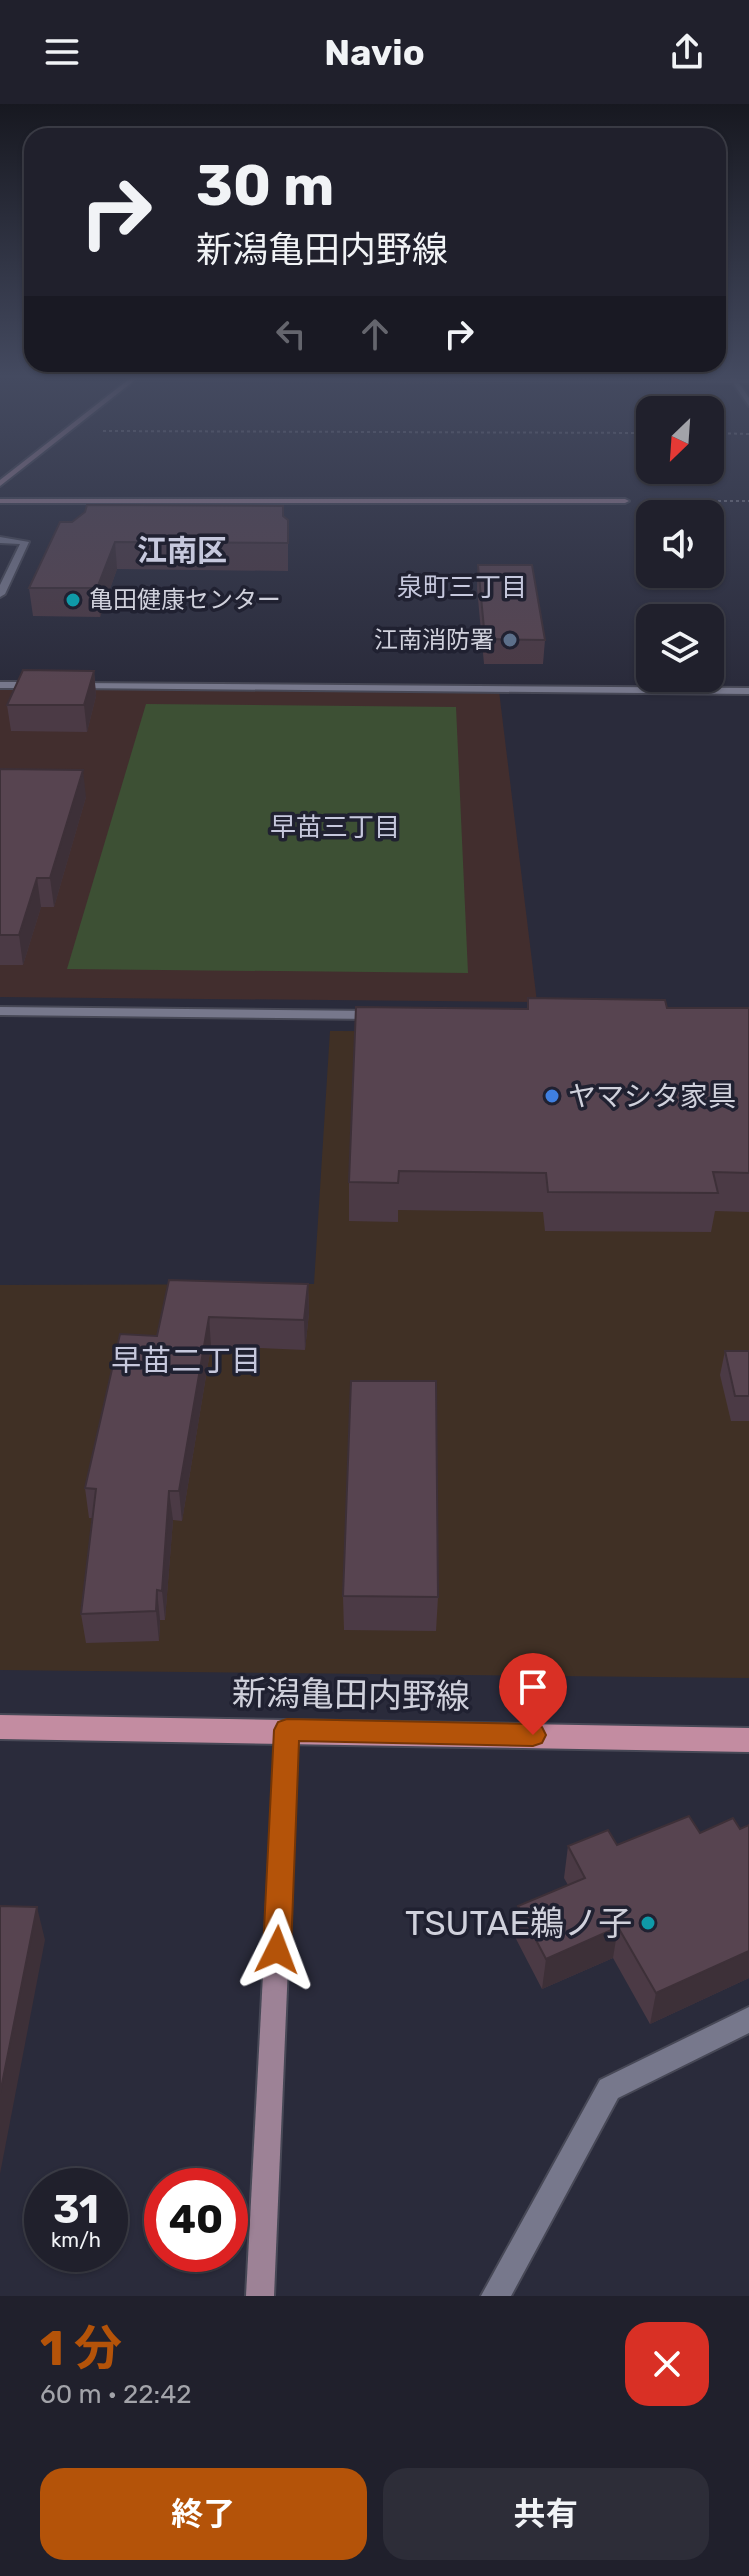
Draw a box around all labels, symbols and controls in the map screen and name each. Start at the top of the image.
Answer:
icon: menu [40,30,84,74]
icon: share [665,30,709,74]
text: Navio [324,31,425,74]
text: 30 m [196,153,334,219]
icon: right [64,160,168,264]
text: 新潟亀田内野線 [196,228,448,271]
icon: left [269,312,313,356]
icon: ahead [353,312,397,356]
icon: right [437,312,481,356]
north arrow [636,396,724,484]
map controls [636,396,724,692]
button: sound [636,500,724,588]
district label: 江南区 [137,533,227,569]
district label: 泉町三丁目 [397,572,527,603]
place label: 亀田健康センター [89,586,281,614]
marker: 亀田健康センター [64,591,82,609]
button: layers [636,604,724,692]
place label: 江南消防署 [374,626,494,654]
marker: 江南消防署 [501,631,519,649]
district label: 早苗三丁目 [270,812,400,843]
place label: ヤマシタ家具 [568,1080,736,1113]
marker: ヤマシタ家具 [543,1087,561,1105]
district label: 早苗二丁目 [111,1343,261,1379]
pin [499,1653,567,1735]
icon: arrive [511,1665,555,1709]
street label: 新潟亀田内野線 [232,1672,470,1718]
place label: TSUTAE鵜ノ子 [405,1903,632,1944]
position arrow [235,1908,319,1992]
marker: TSUTAE鵜ノ子 [639,1914,657,1932]
speed limit sign: 40 [144,2168,248,2272]
text: 31 [53,2186,99,2233]
text: km/h [51,2228,101,2252]
text: 1 分 [40,2320,122,2377]
button: close [625,2322,709,2406]
text: 60 m · 22:42 [40,2379,192,2410]
button: 終了 [40,2468,367,2560]
button: 共有 [383,2468,709,2560]

